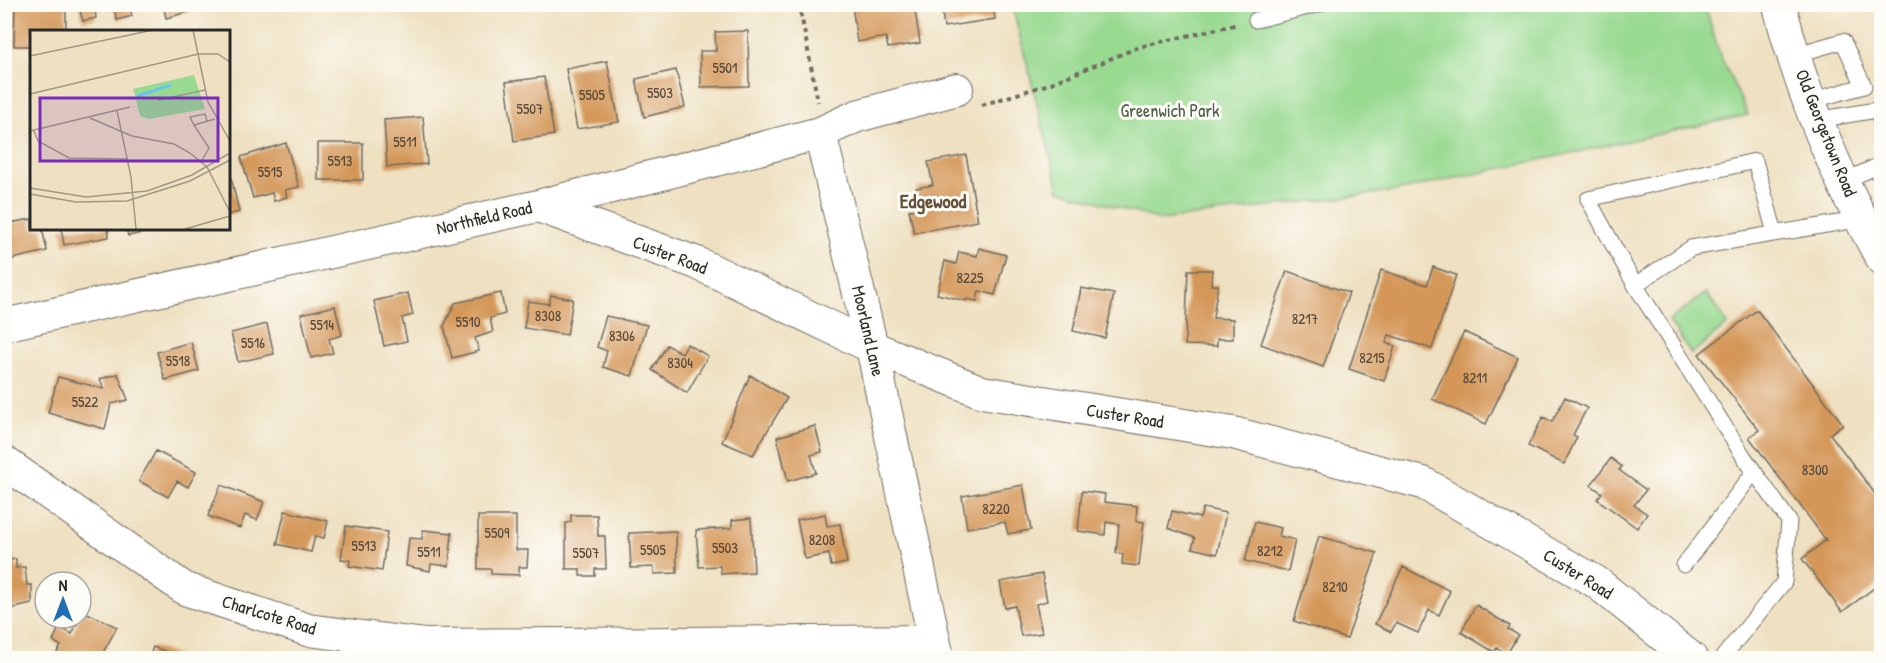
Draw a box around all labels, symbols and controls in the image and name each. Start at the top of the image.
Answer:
inset map [30,30,230,230]
house number: 5501 [713,57,737,78]
street label: Old Georgetown Road [1790,66,1863,200]
house number: 5503 [647,82,673,103]
house number: 5505 [579,84,606,105]
house number: 5507 [517,98,543,119]
park label: Greenwich Park [1120,98,1220,123]
house number: 5511 [393,131,417,152]
house number: 5513 [328,150,353,171]
house number: 5515 [258,161,283,182]
district label: Edgewood [900,187,967,215]
street label: Northfield Road [434,194,534,241]
street label: Custer Road [629,229,711,280]
house number: 8225 [957,267,984,288]
street label: Moorland Lane [846,283,891,379]
house number: 8308 [535,305,561,326]
house number: 8217 [1292,308,1318,329]
house number: 5510 [456,311,481,332]
house number: 5514 [310,314,334,335]
house number: 8306 [609,325,635,346]
house number: 5516 [241,332,265,353]
house number: 8215 [1359,347,1385,368]
house number: 5518 [166,350,190,371]
house number: 8304 [667,352,693,373]
house number: 8211 [1463,367,1487,388]
house number: 5522 [72,391,98,412]
street label: Custer Road [1085,397,1166,434]
house number: 8300 [1802,459,1829,480]
house number: 8220 [982,498,1010,519]
house number: 5509 [485,522,510,543]
house number: 8208 [809,529,835,550]
house number: 5513 [352,535,377,556]
house number: 5503 [712,537,738,558]
house number: 5505 [640,539,667,560]
house number: 8212 [1257,540,1283,561]
house number: 5511 [417,541,441,562]
house number: 5507 [573,542,599,563]
street label: Custer Road [1539,542,1618,605]
north arrow [33,570,93,630]
text: N [59,574,68,596]
house number: 8210 [1322,576,1348,597]
street label: Charlcote Road [219,588,319,641]

